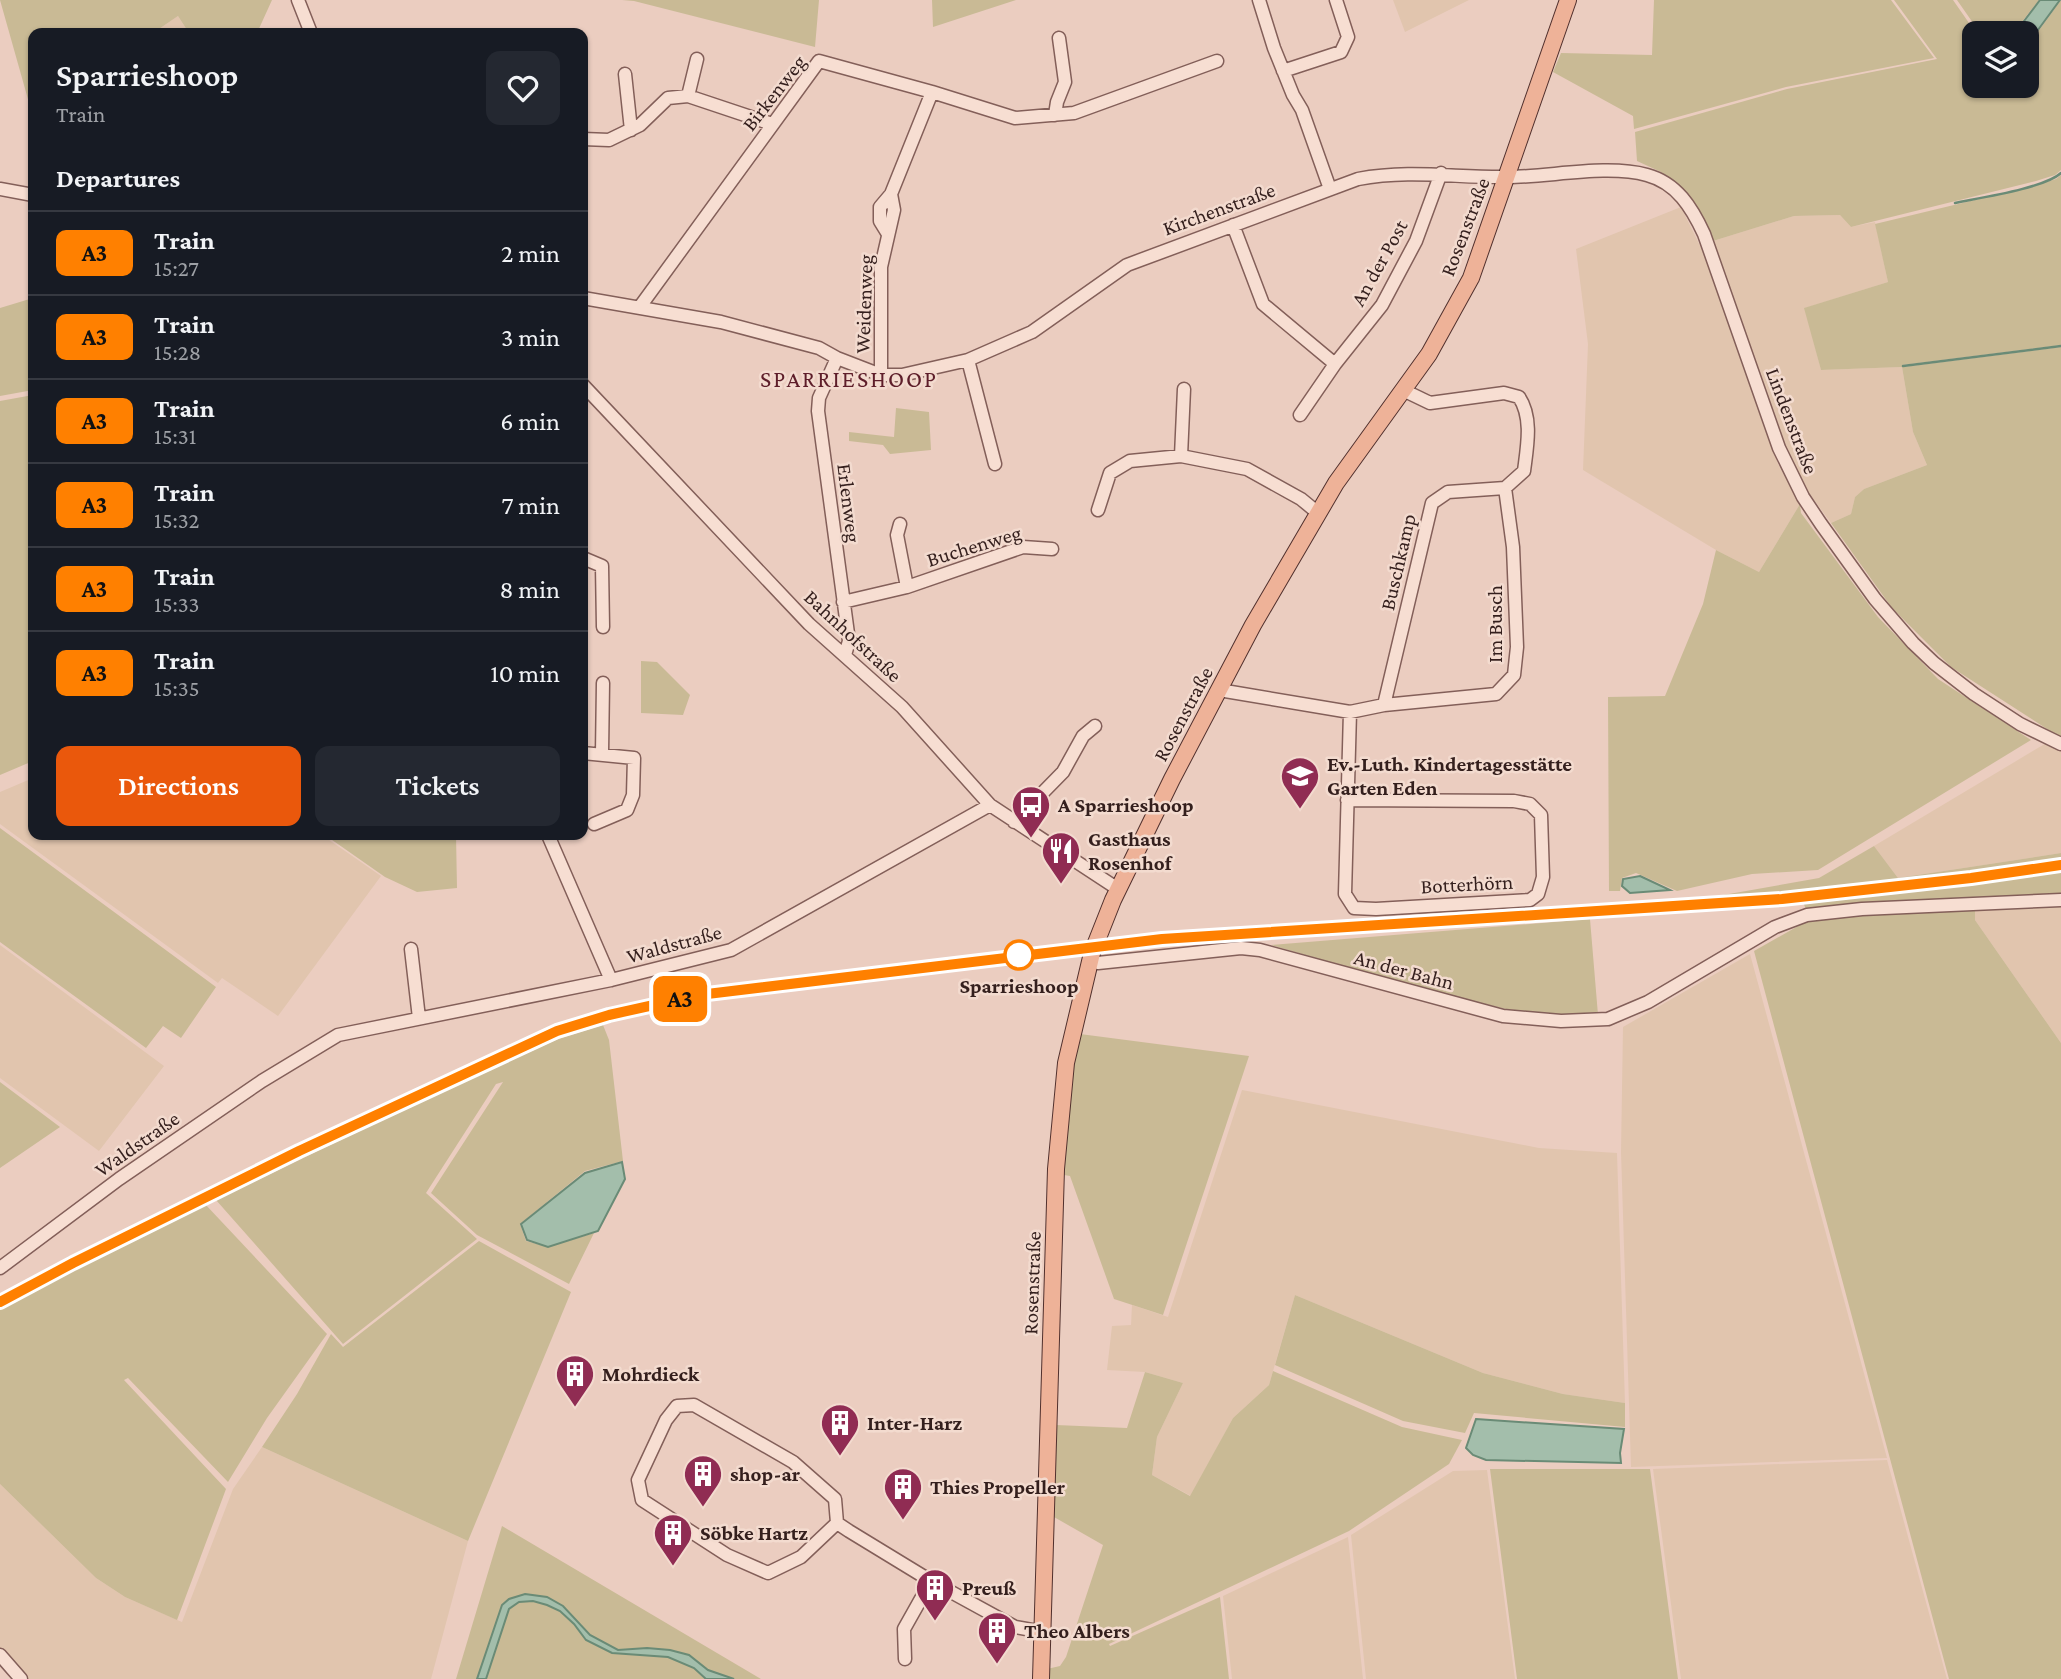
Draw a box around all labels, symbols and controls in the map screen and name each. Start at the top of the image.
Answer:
map controls [1962,21,2039,98]
button: layers [1962,21,2039,98]
street label: Birkenweg [737,50,811,136]
button: heart [486,51,560,125]
text: Sparrieshoop [56,56,238,93]
text: Train [56,101,105,127]
text: Departures [56,164,180,193]
street label: Rosenstraße [1435,174,1495,280]
street label: Kirchenstraße [1160,178,1278,240]
street label: An der Post [1346,215,1413,310]
text: Train [154,226,215,255]
text: A3 [82,239,107,266]
text: 2 min [501,239,560,268]
street label: Weidenweg [850,254,878,354]
text: 15:27 [154,255,199,281]
text: Train [154,310,215,339]
text: A3 [82,323,107,350]
text: 3 min [501,323,560,352]
text: 15:28 [154,339,201,365]
district label: SPARRIESHOOP [760,365,938,392]
street label: Lindenstraße [1761,365,1823,477]
text: Train [154,394,215,423]
text: A3 [82,407,107,434]
text: 6 min [500,407,560,436]
text: 15:31 [154,423,196,449]
street label: Erlenweg [832,462,866,544]
text: Train [154,478,215,507]
text: A3 [82,491,107,518]
text: 7 min [501,491,560,520]
text: 15:32 [154,507,200,533]
street label: Buschkamp [1375,511,1421,613]
street label: Buchenweg [924,520,1024,572]
text: Train [154,562,215,591]
text: A3 [82,575,107,602]
text: 8 min [499,575,560,604]
street label: Bahnhofstraße [799,585,907,687]
street label: Im Busch [1483,585,1507,663]
text: 15:33 [154,591,199,617]
text: Train [154,646,215,675]
text: A3 [82,659,107,686]
text: 10 min [490,659,560,688]
street label: Rosenstraße [1148,663,1218,765]
text: 15:35 [154,675,200,701]
button: Directions [56,746,301,826]
button: Tickets [315,746,560,826]
place label: Ev.-Luth. Kindertagesstätte Garten Eden [1327,752,1572,800]
school or university icon: Ev.-Luth. Kindertagesstätte Garten Eden [1279,755,1321,810]
bus stop icon: A Sparrieshoop [1010,784,1052,839]
place label: A Sparrieshoop [1057,793,1194,817]
place label: Gasthaus Rosenhof [1088,827,1173,875]
restaurant icon: Gasthaus Rosenhof [1040,830,1082,885]
street label: Botterhörn [1420,870,1514,898]
street label: Waldstraße [624,920,724,968]
marker: Sparrieshoop [1004,940,1034,970]
street label: An der Bahn [1351,945,1457,995]
place label: Sparrieshoop [959,974,1079,998]
line badge: A3 [648,976,712,1022]
text: A3 [667,985,693,1012]
street label: Waldstraße [90,1106,184,1182]
street label: Rosenstraße [1018,1231,1046,1335]
building icon: Mohrdieck [554,1353,596,1408]
place label: Mohrdieck [602,1362,700,1386]
building icon: Inter-Harz [819,1402,861,1457]
place label: Inter-Harz [867,1411,963,1435]
building icon: shop-ar [682,1453,724,1508]
place label: shop-ar [730,1462,801,1486]
building icon: Thies Propeller [882,1466,924,1521]
place label: Thies Propeller [930,1475,1066,1499]
building icon: Söbke Hartz [652,1512,694,1567]
place label: Söbke Hartz [700,1521,808,1545]
building icon: Preuß [914,1567,956,1622]
place label: Preuß [962,1576,1016,1600]
building icon: Theo Albers [976,1610,1018,1665]
place label: Theo Albers [1024,1619,1130,1643]

